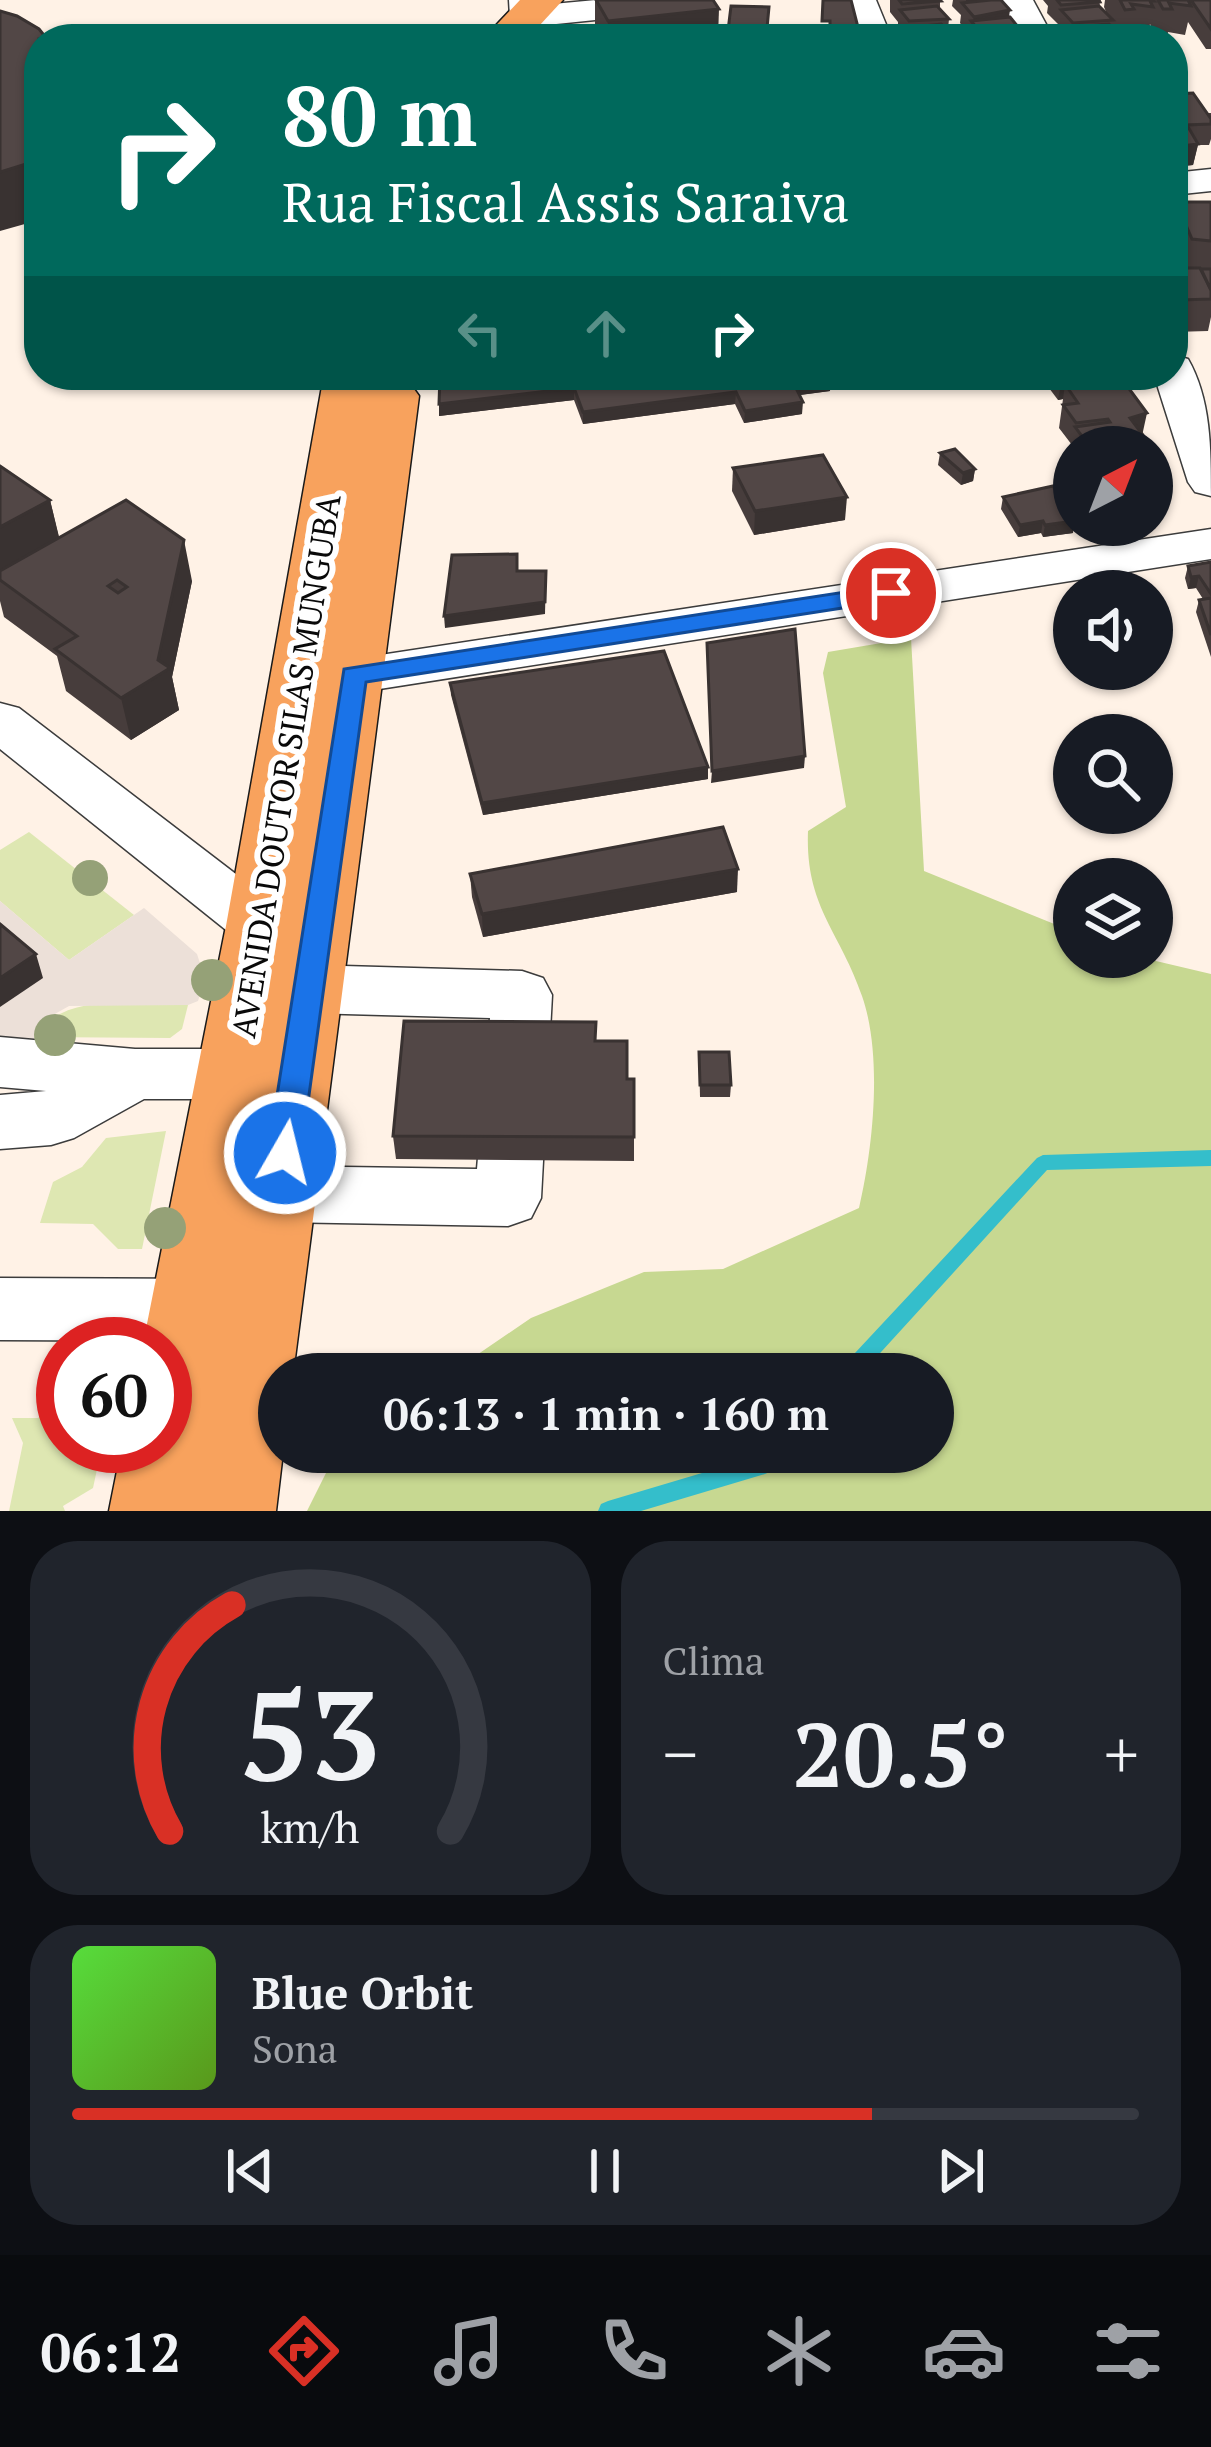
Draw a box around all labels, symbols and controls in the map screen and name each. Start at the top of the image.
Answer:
text: 80 m [282,59,477,170]
icon: right [84,72,240,228]
text: Rua Fiscal Assis Saraiva [282,166,849,237]
icon: left [447,300,513,366]
icon: ahead [573,300,639,366]
icon: right [699,300,765,366]
north arrow [1053,426,1173,546]
map controls [1053,426,1173,978]
street label: AVENIDA DOUTOR SILAS MUNGUBA [221,491,350,1041]
pin [840,542,942,644]
icon: arrive [858,560,924,626]
button: sound [1053,570,1173,690]
button: search [1053,714,1173,834]
button: layers [1053,858,1173,978]
position arrow [222,1090,348,1216]
speed limit sign: 60 [36,1317,192,1473]
text: 06:13 · 1 min · 160 m [383,1383,829,1443]
text: Clima [663,1634,764,1686]
text: 53 [240,1650,381,1816]
text: 20.5° [793,1693,1009,1813]
text: − [663,1709,698,1797]
text: + [1104,1709,1139,1797]
text: km/h [261,1798,360,1855]
text: Blue Orbit [252,1962,473,2022]
text: Sona [252,2022,337,2074]
icon: previous [217,2138,283,2204]
icon: pause [572,2138,638,2204]
icon: next [928,2138,994,2204]
icon: directions [262,2309,346,2393]
icon: music [427,2309,511,2393]
icon: phone [592,2309,676,2393]
icon: climate [757,2309,841,2393]
icon: car [922,2309,1006,2393]
icon: filters [1086,2309,1170,2393]
text: 06:12 [40,2316,181,2387]

